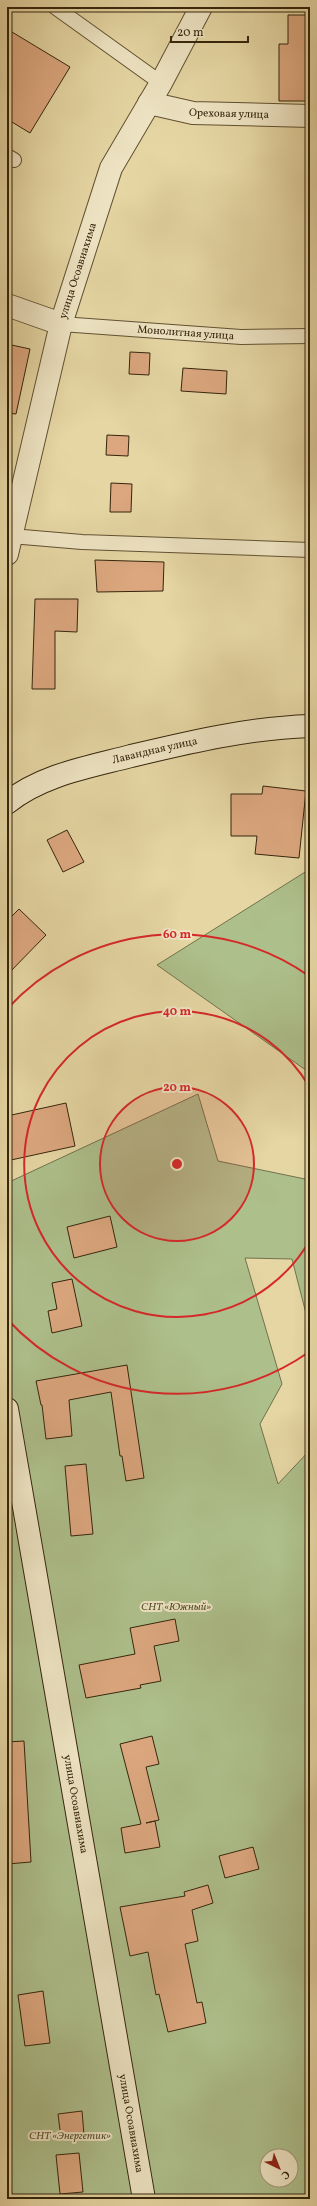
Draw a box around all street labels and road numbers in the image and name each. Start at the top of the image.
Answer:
street label: Ореховая улица [187,105,270,122]
street label: улица Осоавиахима [56,220,101,321]
street label: Монолитная улица [137,322,235,344]
street label: Лавандная улица [111,733,199,768]
street label: улица Осоавиахима [60,1753,92,1855]
street label: улица Осоавиахима [115,2073,147,2175]

